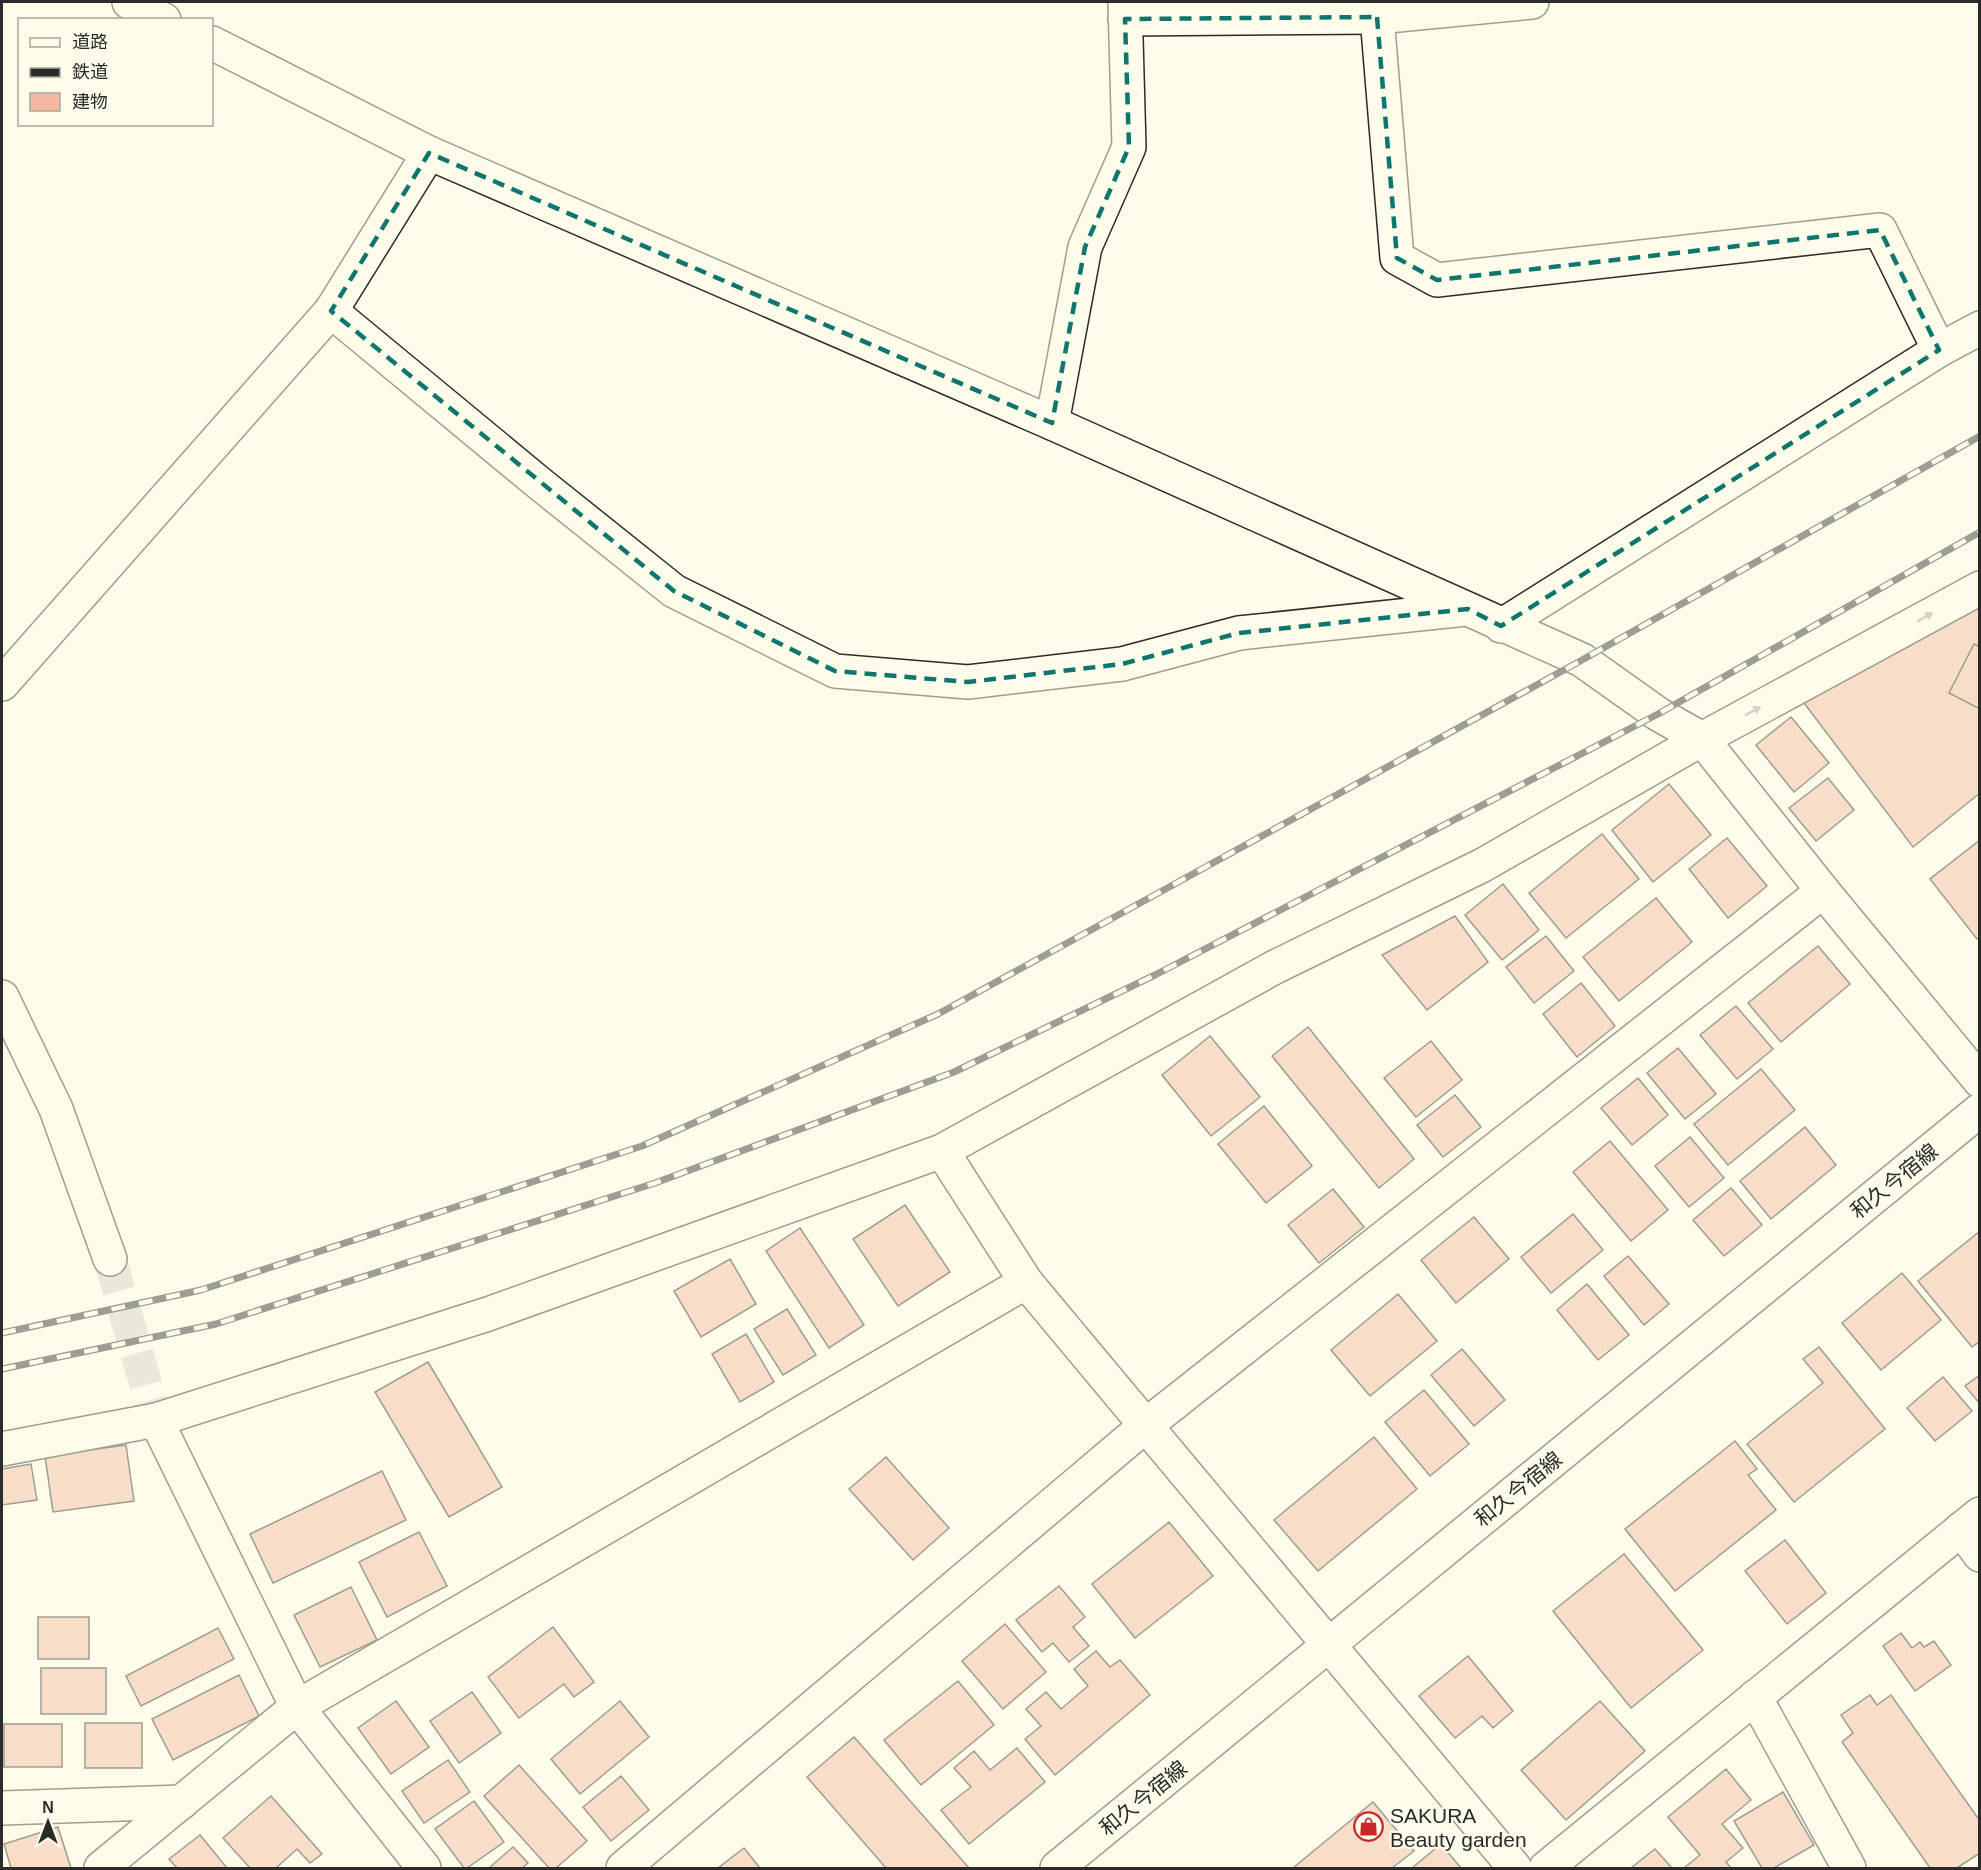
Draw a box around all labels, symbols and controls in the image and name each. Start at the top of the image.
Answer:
legend [18,18,213,126]
text: 道路 [72,32,108,52]
text: 鉄道 [72,62,108,82]
text: 建物 [72,92,108,112]
one-way arrow [1917,612,1934,622]
one-way arrow [1745,706,1762,716]
street label: 和久今宿線 [1846,1139,1942,1223]
street label: 和久今宿線 [1470,1447,1566,1531]
street label: 和久今宿線 [1095,1756,1191,1840]
north arrow [18,1792,78,1852]
text: N [42,1799,54,1816]
place label: SAKURA Beauty garden [1390,1804,1527,1851]
shop icon: SAKURA Beauty garden [1353,1811,1385,1843]

